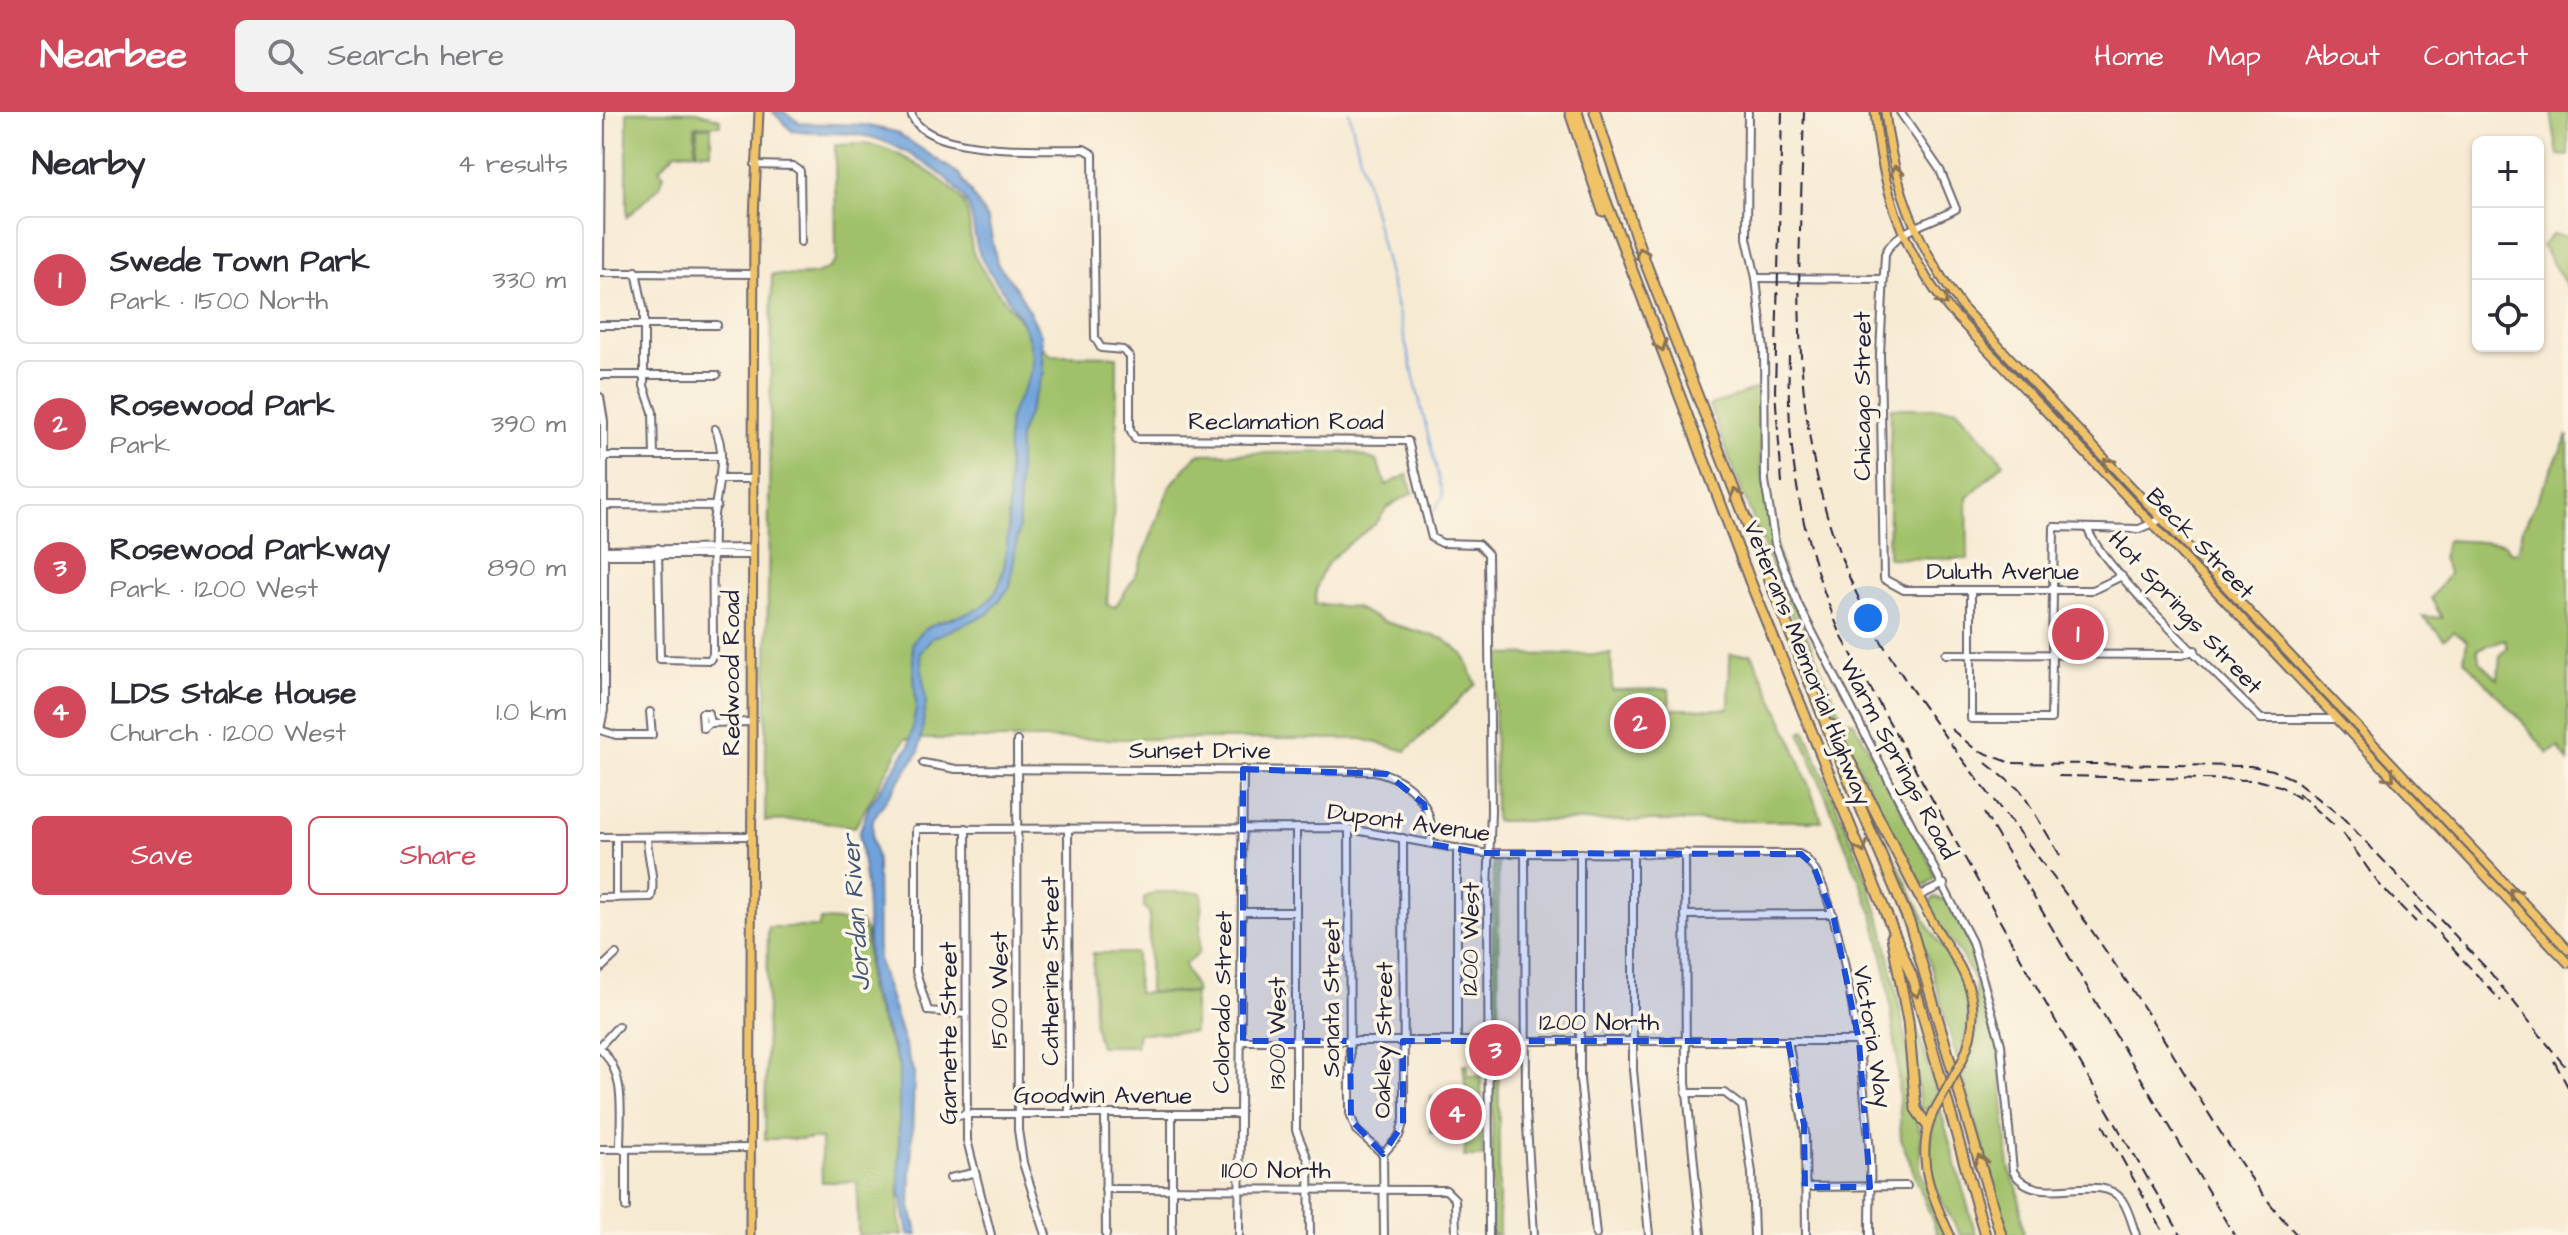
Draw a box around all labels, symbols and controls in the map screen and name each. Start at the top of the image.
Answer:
search box [235,20,795,92]
text: Nearbee [40,30,187,82]
icon: search [263,34,307,78]
text: Search here [327,35,504,77]
text: Home [2094,37,2164,76]
text: Map [2208,37,2261,76]
text: About [2305,37,2380,76]
text: Contact [2424,37,2528,76]
map controls [2472,136,2544,352]
button: + [2472,136,2544,208]
text: Nearby [32,140,146,188]
text: 4 results [458,146,568,182]
one-way arrow [1888,165,1905,179]
button: − [2472,208,2544,280]
text: Swede Town Park [110,241,370,283]
one-way arrow [1634,246,1651,260]
text: 1 [58,262,62,298]
text: 330 m [492,262,566,298]
button: locate [2472,280,2544,352]
text: Park · 1500 North [110,283,328,319]
one-way arrow [1933,292,1948,306]
street label: Chicago Street [1846,311,1881,481]
one-way arrow [1651,338,1668,352]
text: Rosewood Park [110,385,334,427]
street label: Reclamation Road [1188,405,1384,439]
text: 2 [53,406,67,442]
text: 390 m [491,406,566,442]
text: Park [110,427,170,463]
one-way arrow [2102,458,2117,472]
street label: Beck Street [2138,481,2262,608]
one-way arrow [1729,488,1746,502]
street label: Veterans Memorial Highway [1733,515,1880,811]
street label: Hot Springs Street [2099,523,2270,703]
text: Rosewood Parkway [110,529,390,571]
text: 3 [53,550,67,586]
text: 890 m [487,550,566,586]
street label: Duluth Avenue [1927,555,2079,589]
text: Park · 1200 West [110,571,318,607]
street label: Redwood Road [715,590,749,756]
your location [1848,598,1888,638]
pin: 1 [2052,604,2104,664]
street label: Warm Springs Road [1830,653,1965,866]
text: LDS Stake House [110,673,356,715]
pin: 2 [1614,693,1666,753]
text: 4 [51,694,69,730]
text: 1.0 km [496,694,566,730]
text: Church · 1200 West [110,715,346,751]
street label: Sunset Drive [1129,734,1271,768]
one-way arrow [2381,766,2395,781]
street label: Dupont Avenue [1325,795,1493,851]
button: Save [32,816,292,895]
button: Share [308,816,568,895]
water label: Jordan River [832,831,879,993]
one-way arrow [1852,840,1868,854]
street label: Catherine Street [1034,876,1068,1066]
street label: 1200 West [1453,881,1489,996]
one-way arrow [2509,888,2523,903]
street label: Colorado Street [1204,910,1242,1094]
street label: Sonata Street [1315,918,1349,1077]
street label: 1500 West [983,931,1017,1049]
street label: Garnette Street [932,941,966,1125]
street label: Oakley Street [1366,961,1403,1119]
street label: Victoria Way [1843,963,1900,1111]
street label: 1300 West [1261,976,1295,1089]
one-way arrow [1906,984,1923,998]
street label: 1200 North [1539,1006,1659,1040]
pin: 3 [1469,1020,1521,1080]
street label: Goodwin Avenue [1014,1079,1192,1113]
pin: 4 [1430,1084,1482,1144]
street label: 1100 North [1221,1154,1331,1188]
one-way arrow [1972,1154,1989,1167]

